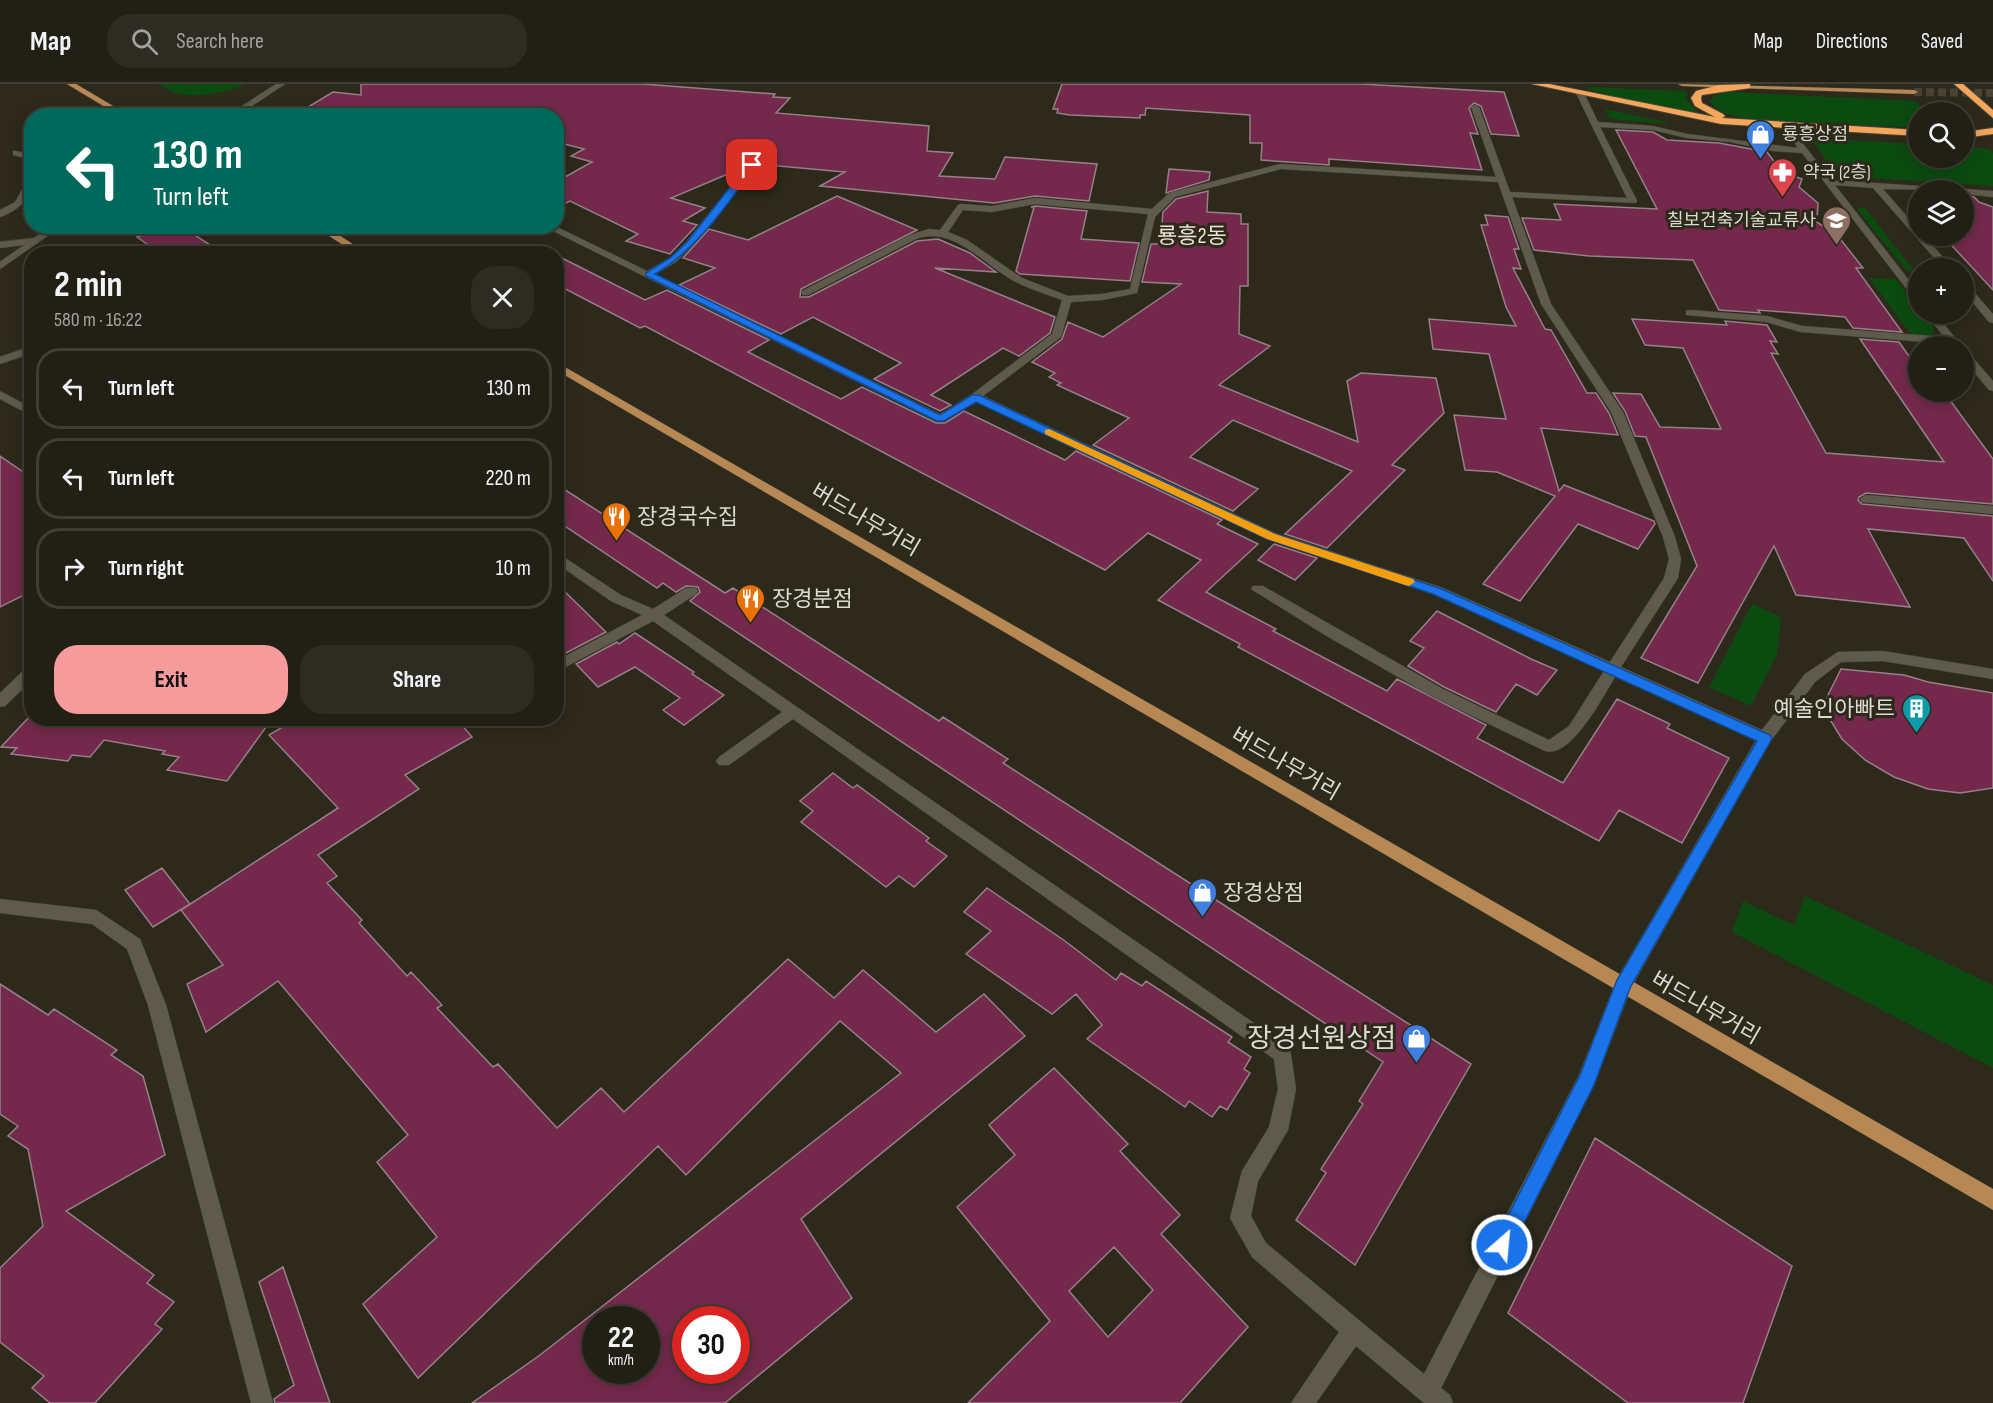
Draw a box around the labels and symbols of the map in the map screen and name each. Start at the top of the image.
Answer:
shop icon: 룡흥상점 [1745,118,1777,160]
place label: 룡흥상점 [1782,124,1848,145]
pin [726,139,777,190]
pharmacy icon: 약국 (2층) [1766,156,1798,198]
place label: 약국 (2층) [1803,162,1871,183]
school or university icon: 칠보건축기술교류사 [1821,204,1853,246]
place label: 칠보건축기술교류사 [1667,210,1816,231]
district label: 룡흥2동 [1157,223,1227,250]
street label: 버드나무거리 [806,478,925,562]
restaurant icon: 장경국수집 [600,500,632,542]
place label: 장경국수집 [637,504,738,531]
restaurant icon: 장경분점 [735,582,767,624]
place label: 장경분점 [772,586,853,613]
building icon: 예술인아빠트 [1900,692,1932,734]
place label: 예술인아빠트 [1774,696,1895,723]
street label: 버드나무거리 [1226,722,1345,806]
shop icon: 장경상점 [1186,876,1218,918]
place label: 장경상점 [1223,880,1304,907]
street label: 버드나무거리 [1646,966,1765,1050]
shop icon: 장경선원상점 [1401,1022,1433,1064]
place label: 장경선원상점 [1247,1023,1396,1055]
position arrow [1470,1213,1534,1277]
speed limit sign: 30 [672,1306,750,1384]

